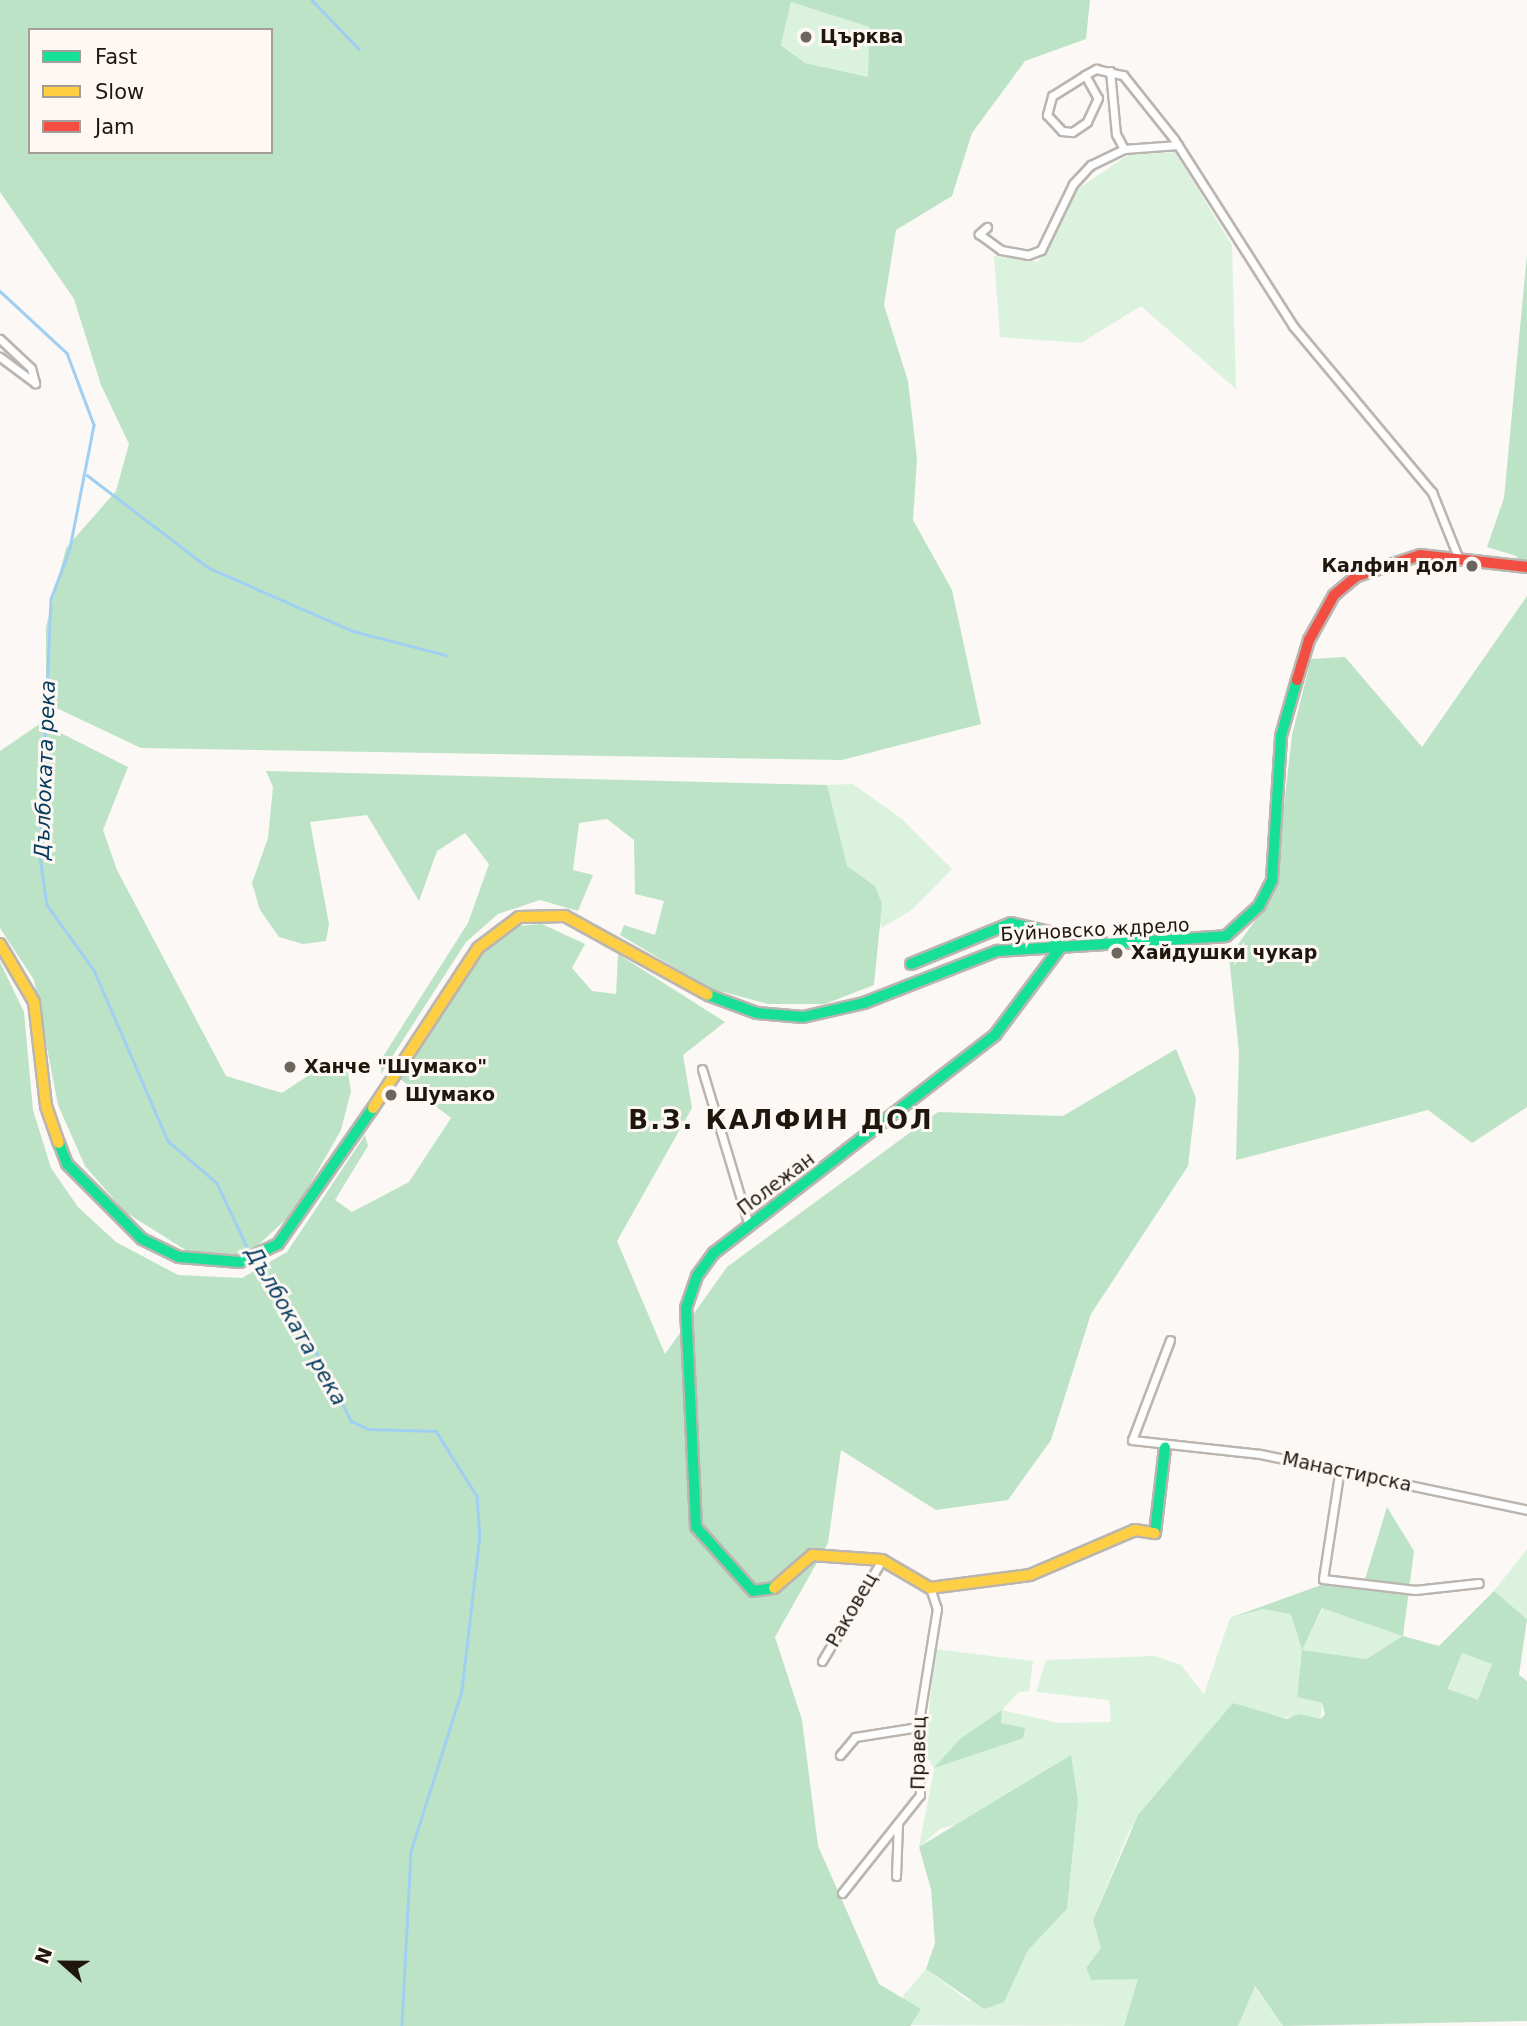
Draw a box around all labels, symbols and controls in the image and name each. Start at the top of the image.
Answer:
place label: Църква [820,26,903,48]
legend [28,28,273,154]
marker: Църква [798,29,814,45]
text: Fast [95,45,137,69]
text: Slow [95,80,144,104]
text: Jam [95,115,135,139]
place label: Калфин дол [1322,555,1458,577]
marker: Калфин дол [1464,558,1480,574]
water label: Дълбоката река [29,680,61,860]
street label: Буйновско ждрело [1000,914,1190,946]
place label: Хайдушки чукар [1131,942,1317,964]
marker: Хайдушки чукар [1109,945,1125,961]
place label: Ханче "Шумако" [304,1056,487,1078]
marker: Ханче "Шумако" [282,1059,298,1075]
place label: Шумако [405,1084,495,1106]
marker: Шумако [383,1087,399,1103]
district label: В.З. КАЛФИН ДОЛ [630,1105,932,1137]
street label: Полежан [733,1148,819,1220]
water label: Дълбоката река [240,1242,352,1410]
street label: Манастирска [1280,1447,1414,1497]
street label: Раковец [822,1569,882,1651]
street label: Правец [907,1716,931,1790]
north arrow [28,1928,98,1998]
text: N [30,1944,57,1967]

